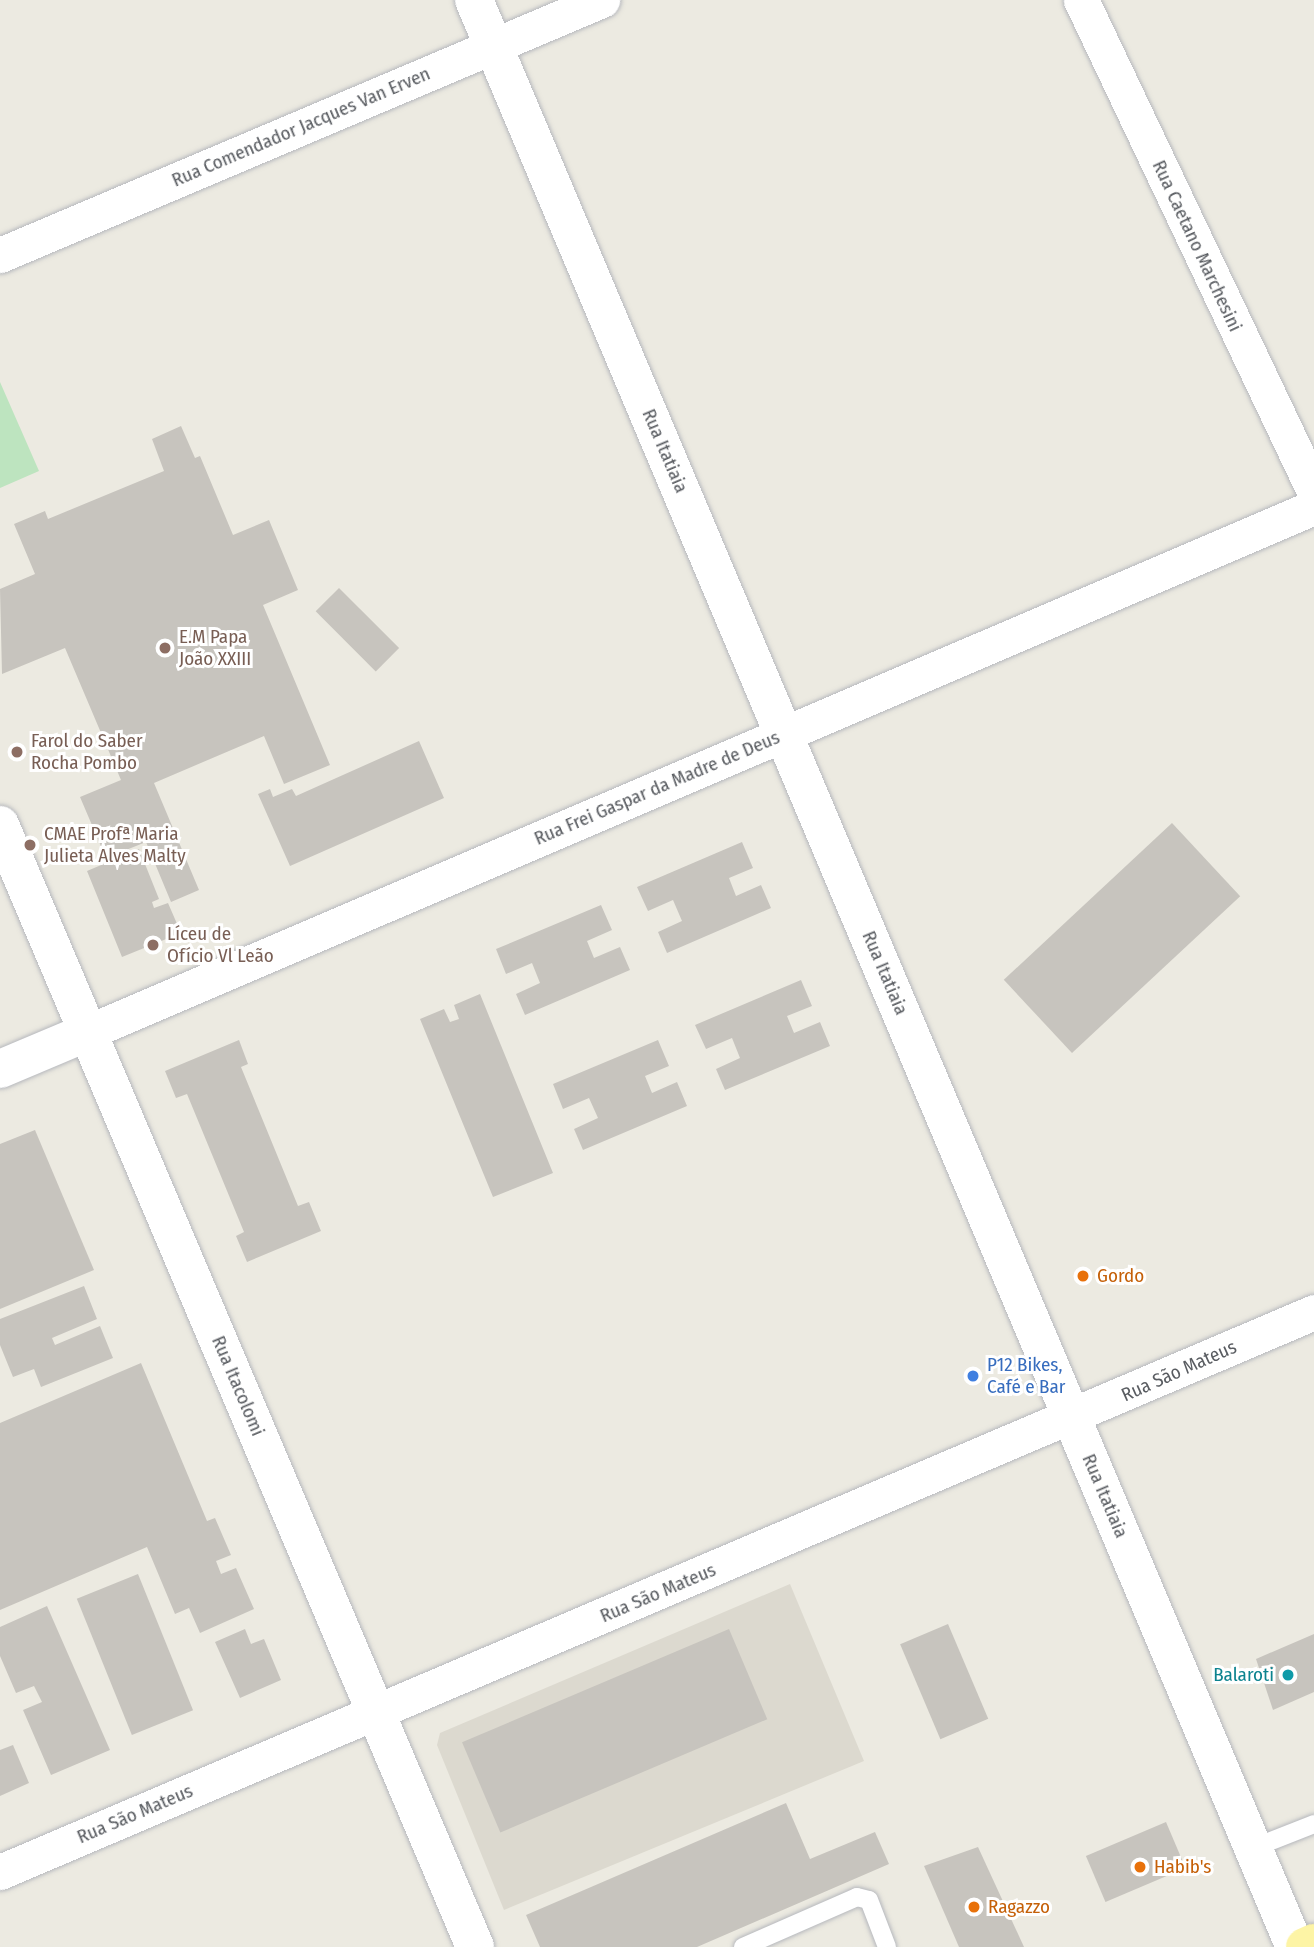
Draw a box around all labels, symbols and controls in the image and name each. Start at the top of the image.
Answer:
street label: Rua Comendador Jacques Van Erven [168,62,434,192]
street label: Rua Caetano Marchesini [1147,157,1247,335]
street label: Rua Itatiaia [637,406,693,496]
place label: E.M Papa João XXIII [179,626,251,670]
marker: E.M Papa João XXIII [157,640,173,656]
street label: Rua Frei Gaspar da Madre de Deus [531,726,783,850]
place label: Farol do Saber Rocha Pombo [31,730,143,774]
marker: Farol do Saber Rocha Pombo [9,744,25,760]
place label: CMAE Profª Maria Julieta Alves Malty [44,823,186,867]
marker: CMAE Profª Maria Julieta Alves Malty [22,837,38,853]
place label: Líceu de Ofício Vl Leão [167,923,274,967]
street label: Rua Itatiaia [857,928,913,1018]
marker: Líceu de Ofício Vl Leão [145,937,161,953]
place label: Gordo [1097,1265,1144,1287]
marker: Gordo [1075,1268,1091,1284]
street label: Rua Itacolomi [207,1333,269,1439]
street label: Rua São Mateus [1118,1335,1240,1407]
place label: P12 Bikes, Café e Bar [987,1354,1065,1398]
marker: P12 Bikes, Café e Bar [965,1368,981,1384]
street label: Rua Itatiaia [1077,1451,1133,1541]
street label: Rua São Mateus [597,1558,719,1628]
place label: Balaroti [1213,1664,1274,1686]
marker: Balaroti [1280,1667,1296,1683]
street label: Rua São Mateus [74,1779,196,1849]
place label: Habib's [1154,1856,1211,1878]
marker: Habib's [1132,1859,1148,1875]
place label: Ragazzo [988,1896,1050,1918]
marker: Ragazzo [966,1899,982,1915]

